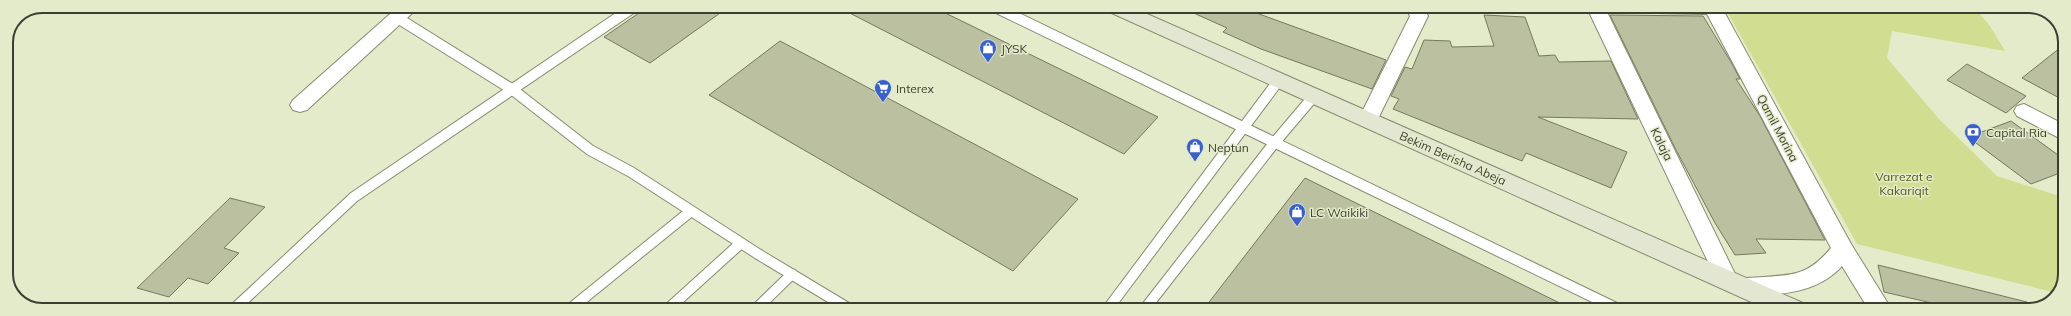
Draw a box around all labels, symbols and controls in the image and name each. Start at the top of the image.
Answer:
shop icon: JYSK [978,38,998,63]
place label: JYSK [1001,41,1027,56]
supermarket icon: Interex [873,78,893,103]
place label: Interex [896,81,935,96]
street label: Qamil Morina [1754,92,1802,164]
bank icon: Capital Ria [1963,122,1983,147]
street label: Kalaja [1648,125,1676,163]
place label: Capital Ria [1986,125,2047,140]
street label: Bekim Berisha Abeja [1397,128,1509,188]
shop icon: Neptun [1185,137,1205,162]
place label: Neptun [1208,140,1249,155]
park label: Varrezat e Kakariqit [1875,169,1933,198]
shop icon: LC Waikiki [1287,202,1307,227]
place label: LC Waikiki [1310,205,1368,220]

